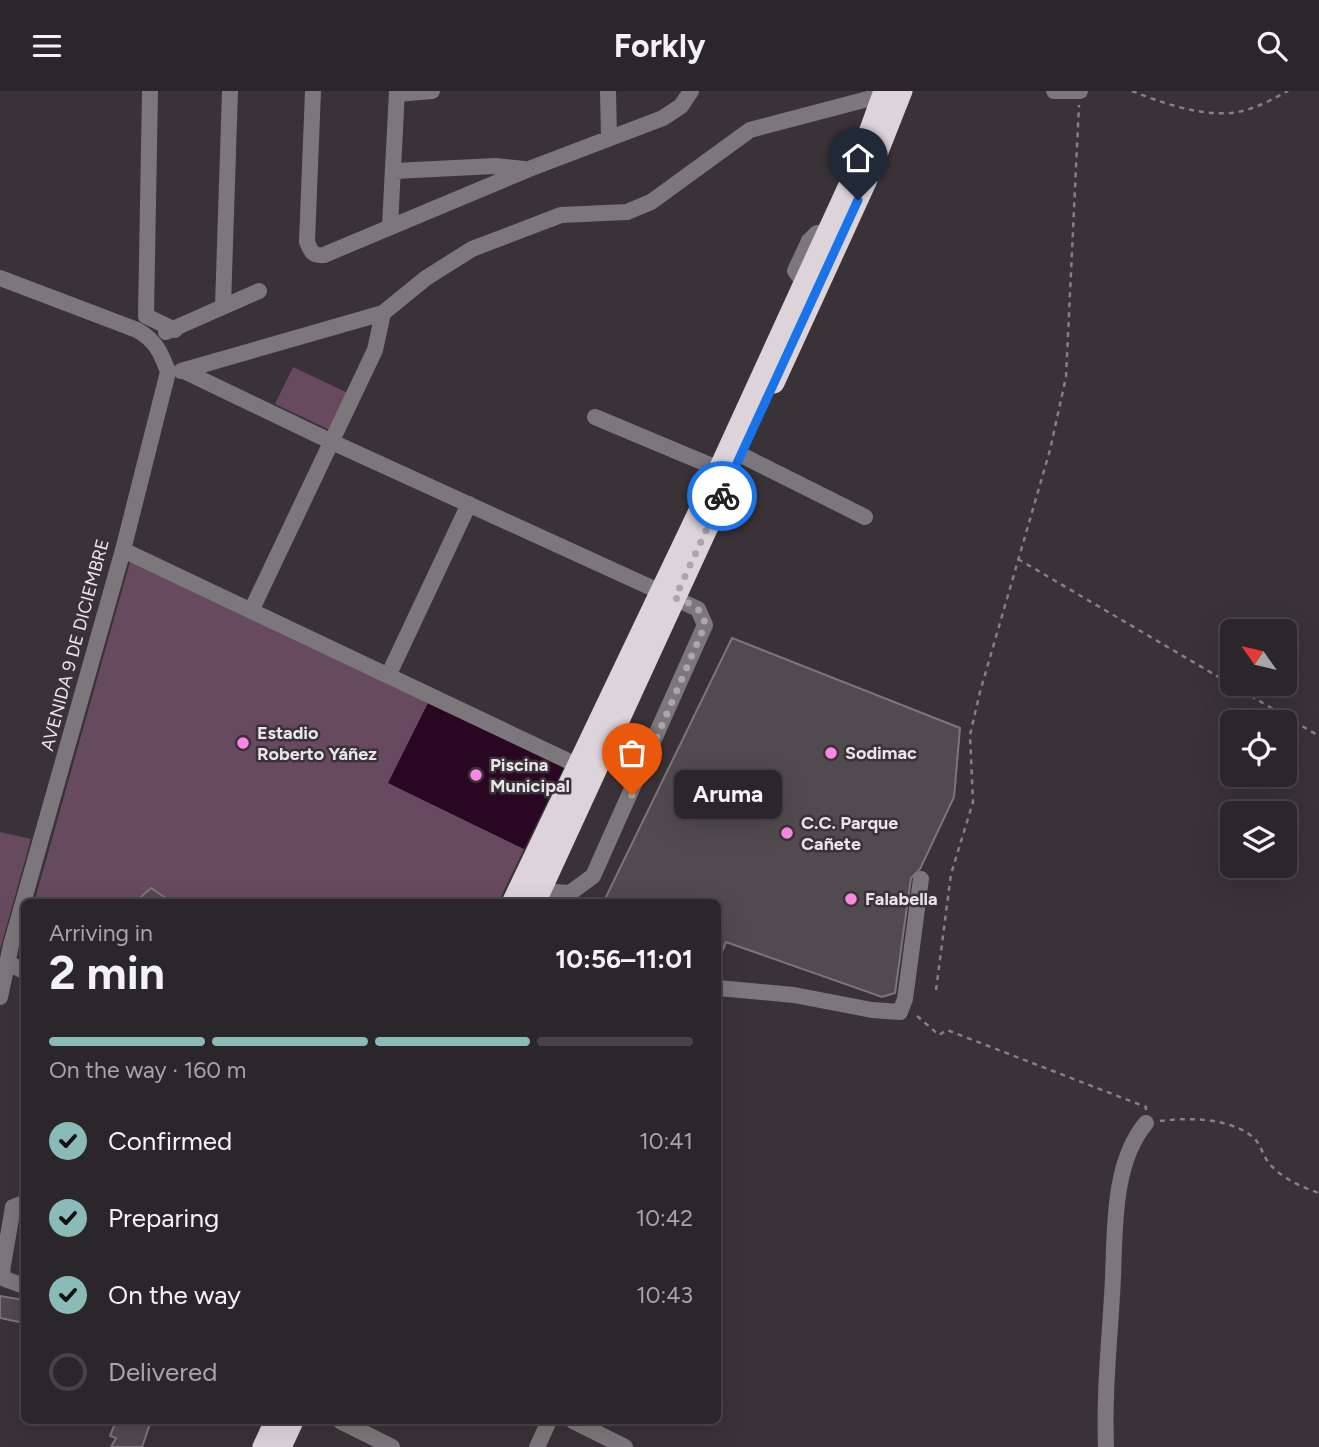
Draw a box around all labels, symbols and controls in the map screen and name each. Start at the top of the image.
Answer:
icon: menu [28,27,66,65]
text: Forkly [614,27,705,65]
icon: search [1253,27,1291,65]
pin [828,128,888,200]
icon: home [839,139,877,177]
courier [687,461,757,531]
icon: bike [703,477,741,515]
street label: AVENIDA 9 DE DICIEMBRE [36,537,114,753]
north arrow [1220,619,1297,697]
map controls [1220,619,1297,878]
button: locate [1220,710,1297,787]
place label: Estadio Roberto Yáñez [257,722,377,765]
pin [602,723,662,795]
icon: bag [613,734,651,772]
marker: Estadio Roberto Yáñez [235,735,251,751]
place label: Sodimac [845,742,917,764]
marker: Sodimac [823,745,839,761]
place label: Piscina Municipal [490,754,570,797]
marker: Piscina Municipal [468,767,484,783]
callout: Aruma [674,771,782,819]
text: Aruma [693,780,763,808]
button: layers [1220,801,1297,878]
place label: C.C. Parque Cañete [801,812,898,855]
marker: C.C. Parque Cañete [779,825,795,841]
place label: Falabella [865,888,938,910]
marker: Falabella [843,891,859,907]
text: Arriving in [49,919,153,947]
text: 10:56–11:01 [555,943,693,975]
text: 2 min [49,945,165,1001]
text: On the way · 160 m [49,1056,246,1084]
icon: check [49,1122,87,1160]
text: Confirmed [108,1125,232,1157]
text: 10:41 [639,1127,693,1155]
icon: check [49,1199,87,1237]
text: Preparing [108,1202,219,1234]
text: 10:42 [636,1204,693,1232]
icon: check [49,1276,87,1314]
text: On the way [108,1279,241,1311]
text: 10:43 [636,1281,693,1309]
text: Delivered [108,1356,217,1388]

